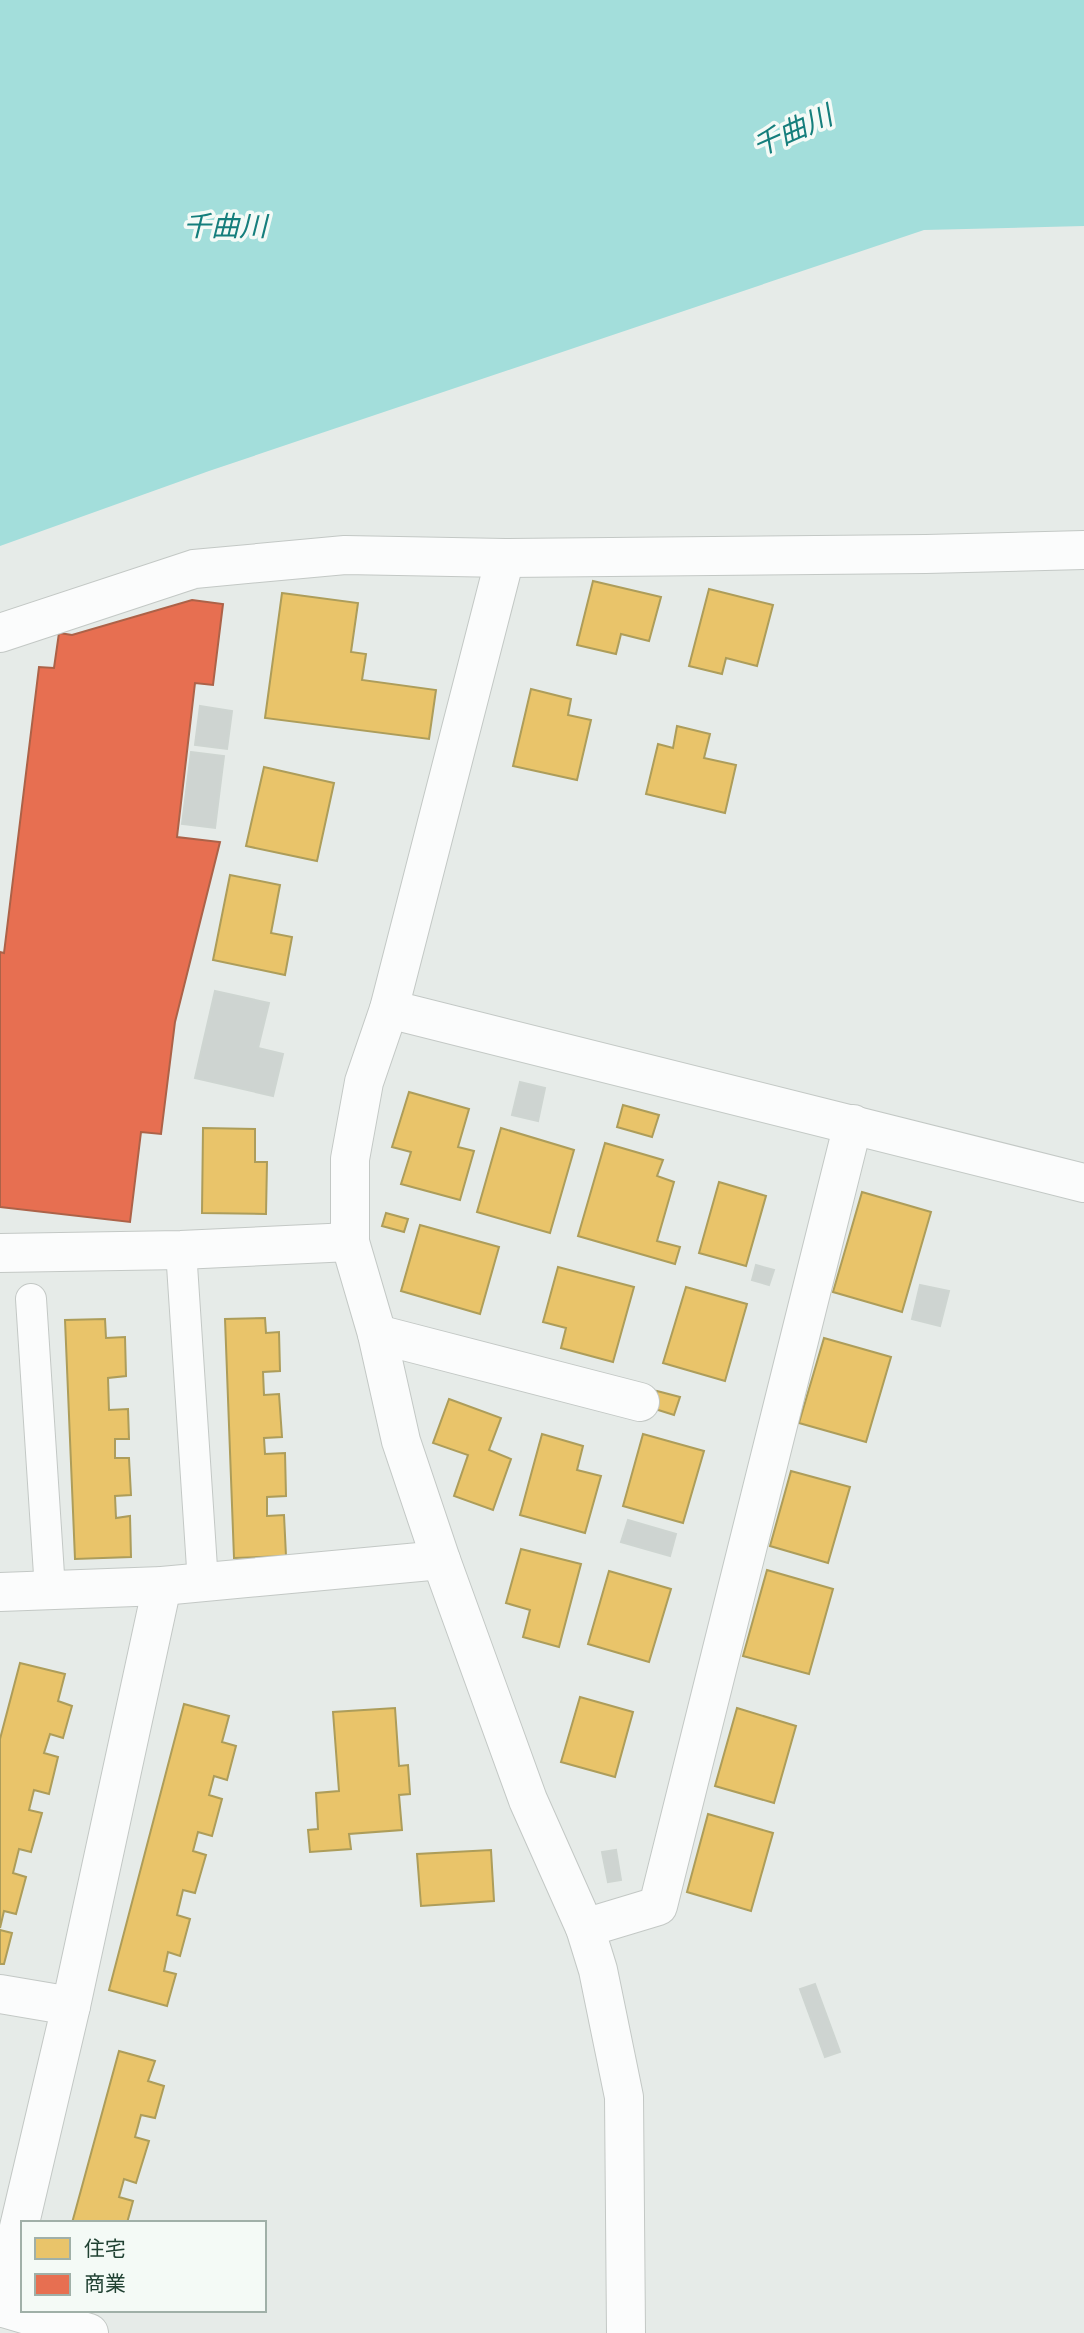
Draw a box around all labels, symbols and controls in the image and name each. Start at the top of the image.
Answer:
water label: 千曲川 [745,92,842,167]
water label: 千曲川 [183,204,270,247]
legend [21,2221,266,2312]
text: 住宅 [84,2232,126,2264]
text: 商業 [84,2267,126,2299]

